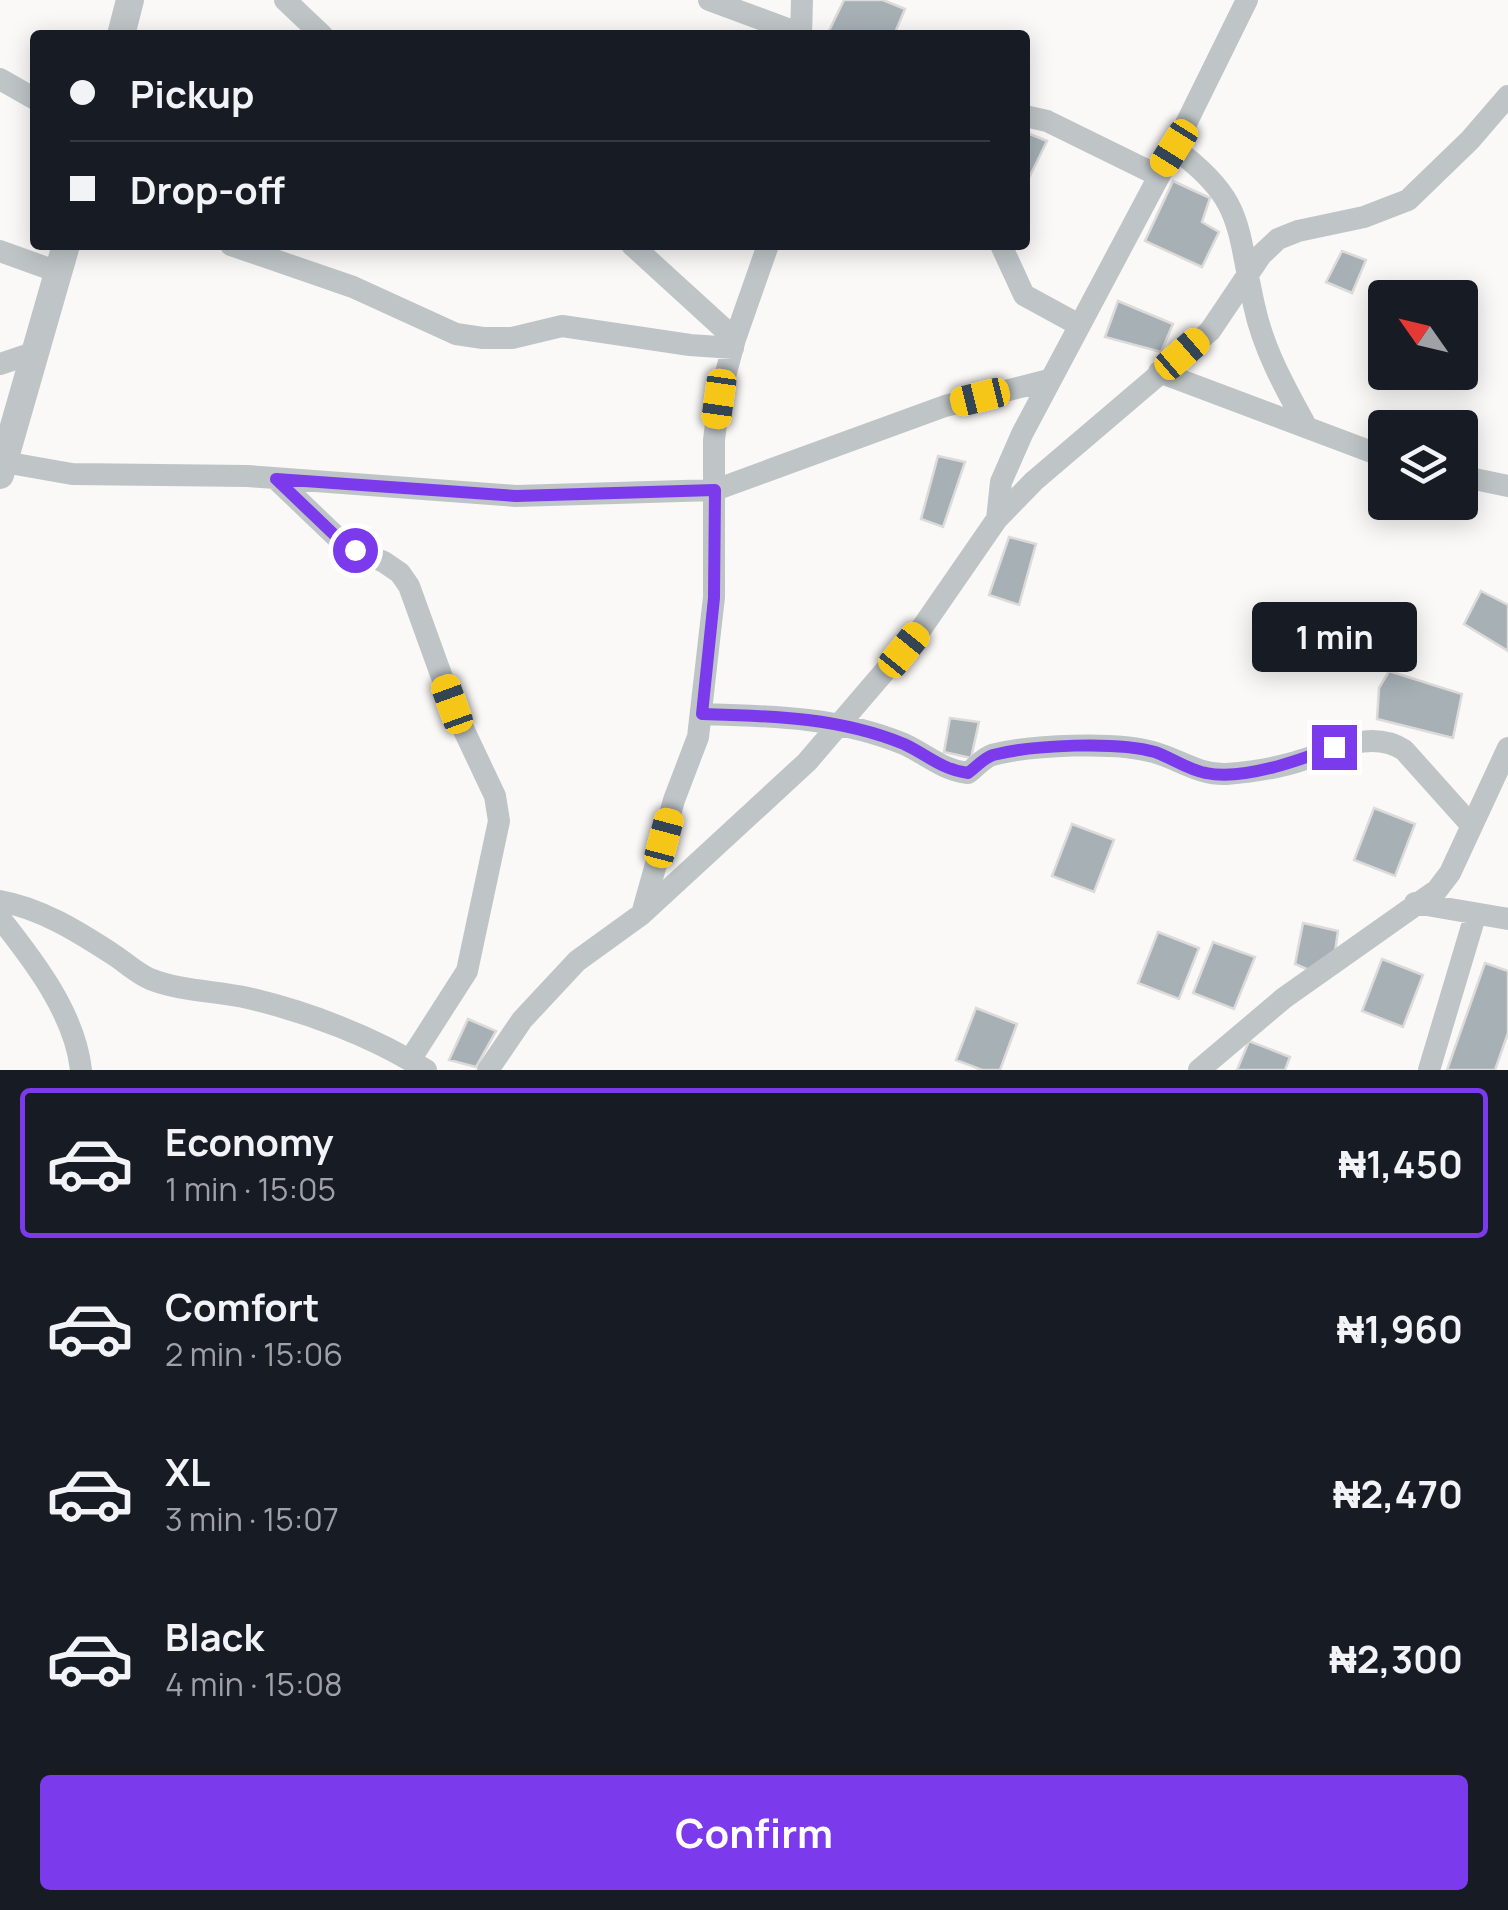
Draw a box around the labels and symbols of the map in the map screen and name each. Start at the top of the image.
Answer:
car [1145,115,1203,181]
north arrow [1368,280,1478,390]
car [1150,323,1214,385]
car [700,367,738,431]
car [947,375,1013,419]
route start [333,528,378,573]
callout: 1 min [1252,602,1416,672]
car [873,617,935,683]
car [428,671,476,737]
route end [1312,725,1357,770]
car [642,805,686,871]

